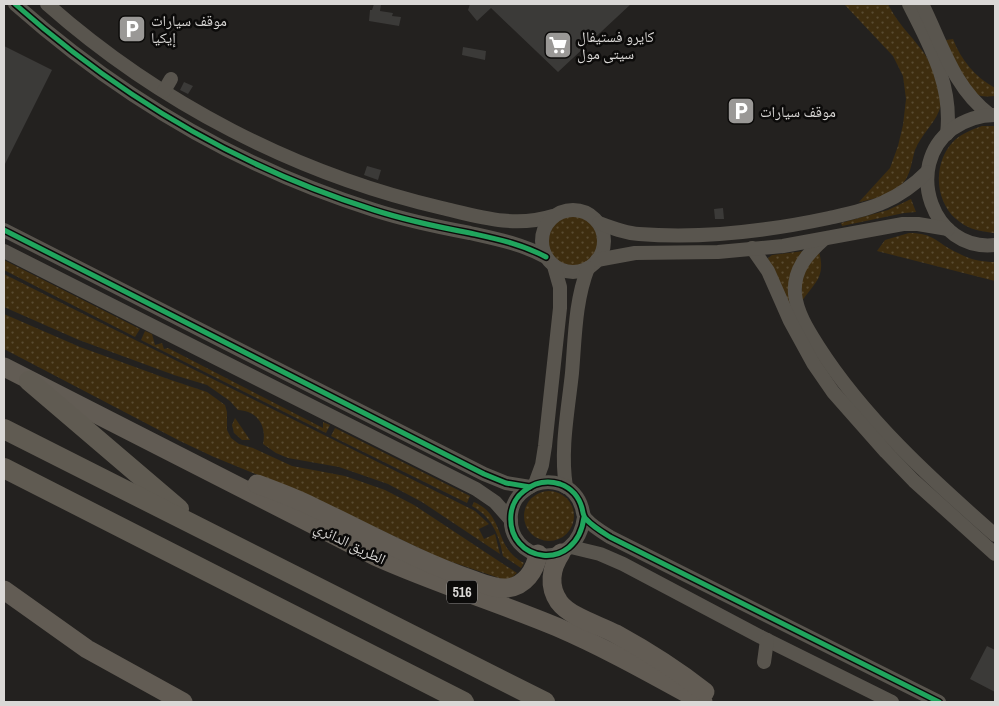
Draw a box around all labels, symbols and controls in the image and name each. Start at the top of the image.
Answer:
place label: موقف سيارات إيكيا [151,10,227,48]
parking icon: موقف سيارات إيكيا [117,14,147,44]
place label: كايرو فستيفال سيتى مول [577,26,654,64]
supermarket icon: كايرو فستيفال سيتى مول [543,30,573,60]
parking icon: موقف سيارات [726,96,756,126]
place label: موقف سيارات [760,101,836,122]
street label: الطريق الدائري [310,517,389,571]
road number: 516 [447,580,477,604]

